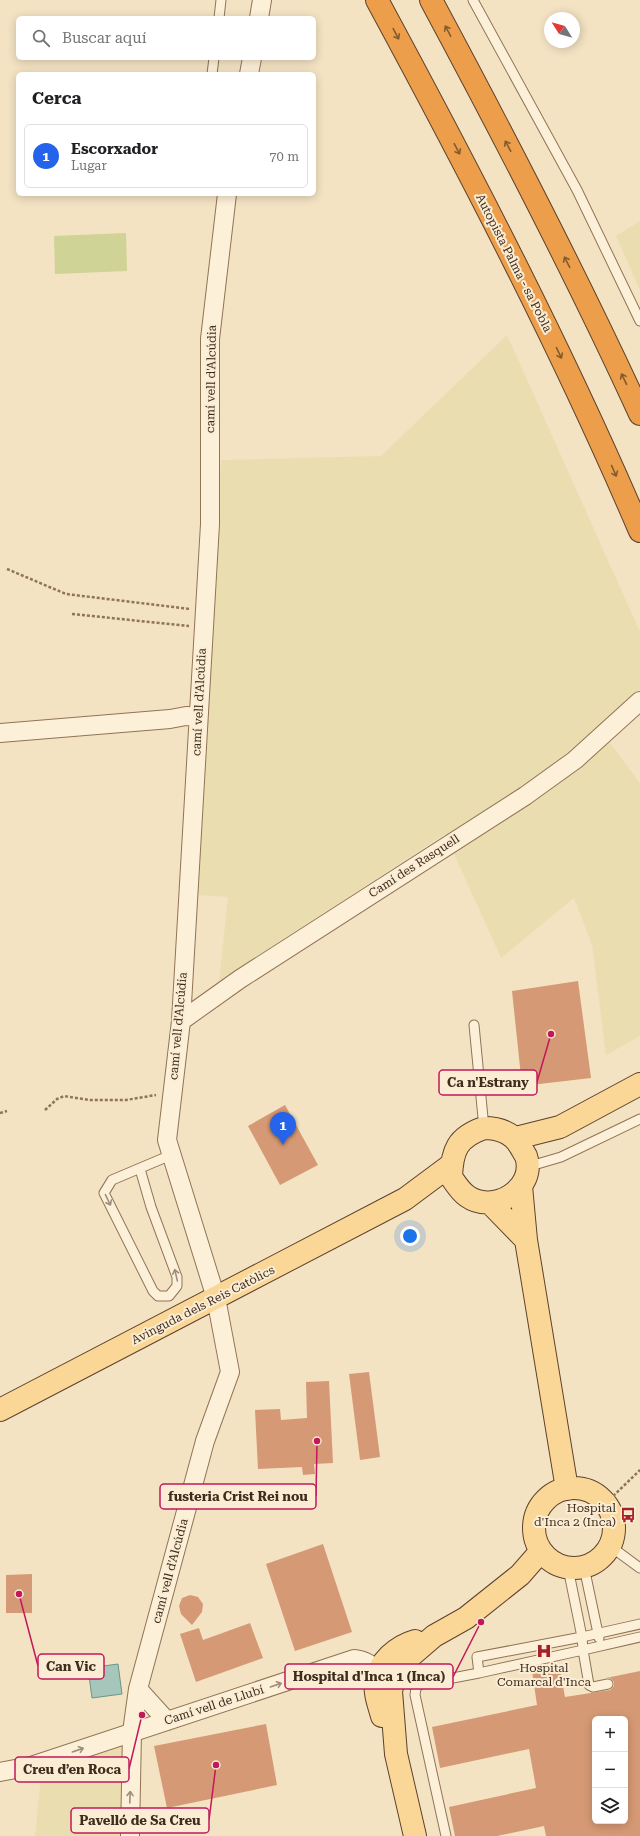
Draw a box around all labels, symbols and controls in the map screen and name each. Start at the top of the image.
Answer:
north arrow [544,12,580,48]
search box [16,16,316,60]
one-way arrow [443,25,451,37]
icon: search [30,27,52,49]
one-way arrow [392,28,400,40]
text: Buscar aquí [62,29,146,47]
text: Cerca [32,88,82,108]
text: Escorxador [71,140,158,158]
one-way arrow [504,140,511,152]
one-way arrow [453,143,461,155]
text: 1 [42,149,50,164]
text: 70 m [269,149,299,164]
text: Lugar [71,158,107,173]
street label: Autopista Palma - sa Pobla [473,192,555,335]
one-way arrow [563,256,570,268]
street label: camí vell d'Alcúdia [203,324,219,433]
one-way arrow [556,347,563,359]
one-way arrow [620,373,627,385]
one-way arrow [610,465,618,477]
street label: camí vell d'Alcúdia [189,647,209,756]
street label: Camí des Rasquell [366,831,462,901]
street label: camí vell d'Alcúdia [166,971,190,1081]
callout: Ca n'Estrany [439,1070,537,1095]
text: Ca n'Estrany [447,1075,529,1090]
pin: 1 [270,1112,296,1145]
one-way arrow [105,1194,112,1206]
your location [400,1226,420,1246]
street label: Avinguda dels Reis Catòlics [129,1263,277,1347]
one-way arrow [171,1269,179,1282]
callout: fusteria Crist Rei nou [160,1484,316,1509]
text: fusteria Crist Rei nou [168,1489,308,1504]
place label: Hospital d'Inca 2 (Inca) [534,1501,616,1529]
bus stop icon: Hospital d'Inca 2 (Inca) [619,1506,637,1524]
street label: camí vell d'Alcúdia [149,1516,191,1625]
hospital icon: Hospital Comarcal d'Inca [535,1642,553,1660]
callout: Can Vic [38,1654,104,1679]
text: Can Vic [46,1659,97,1674]
place label: Hospital Comarcal d'Inca [497,1661,592,1689]
callout: Hospital d'Inca 1 (Inca) [285,1664,453,1689]
text: Hospital d'Inca 1 (Inca) [293,1669,445,1684]
one-way arrow [269,1681,282,1688]
street label: Camí vell de Llubí [162,1682,266,1728]
map controls [592,1716,628,1824]
button: + [592,1716,628,1752]
one-way arrow [71,1746,84,1753]
button: − [592,1752,628,1788]
callout: Creu d’en Roca [15,1757,129,1782]
text: Creu d’en Roca [23,1762,121,1777]
button: layers [592,1788,628,1824]
one-way arrow [126,1791,134,1804]
callout: Pavelló de Sa Creu [71,1808,209,1833]
text: Pavelló de Sa Creu [79,1813,201,1828]

